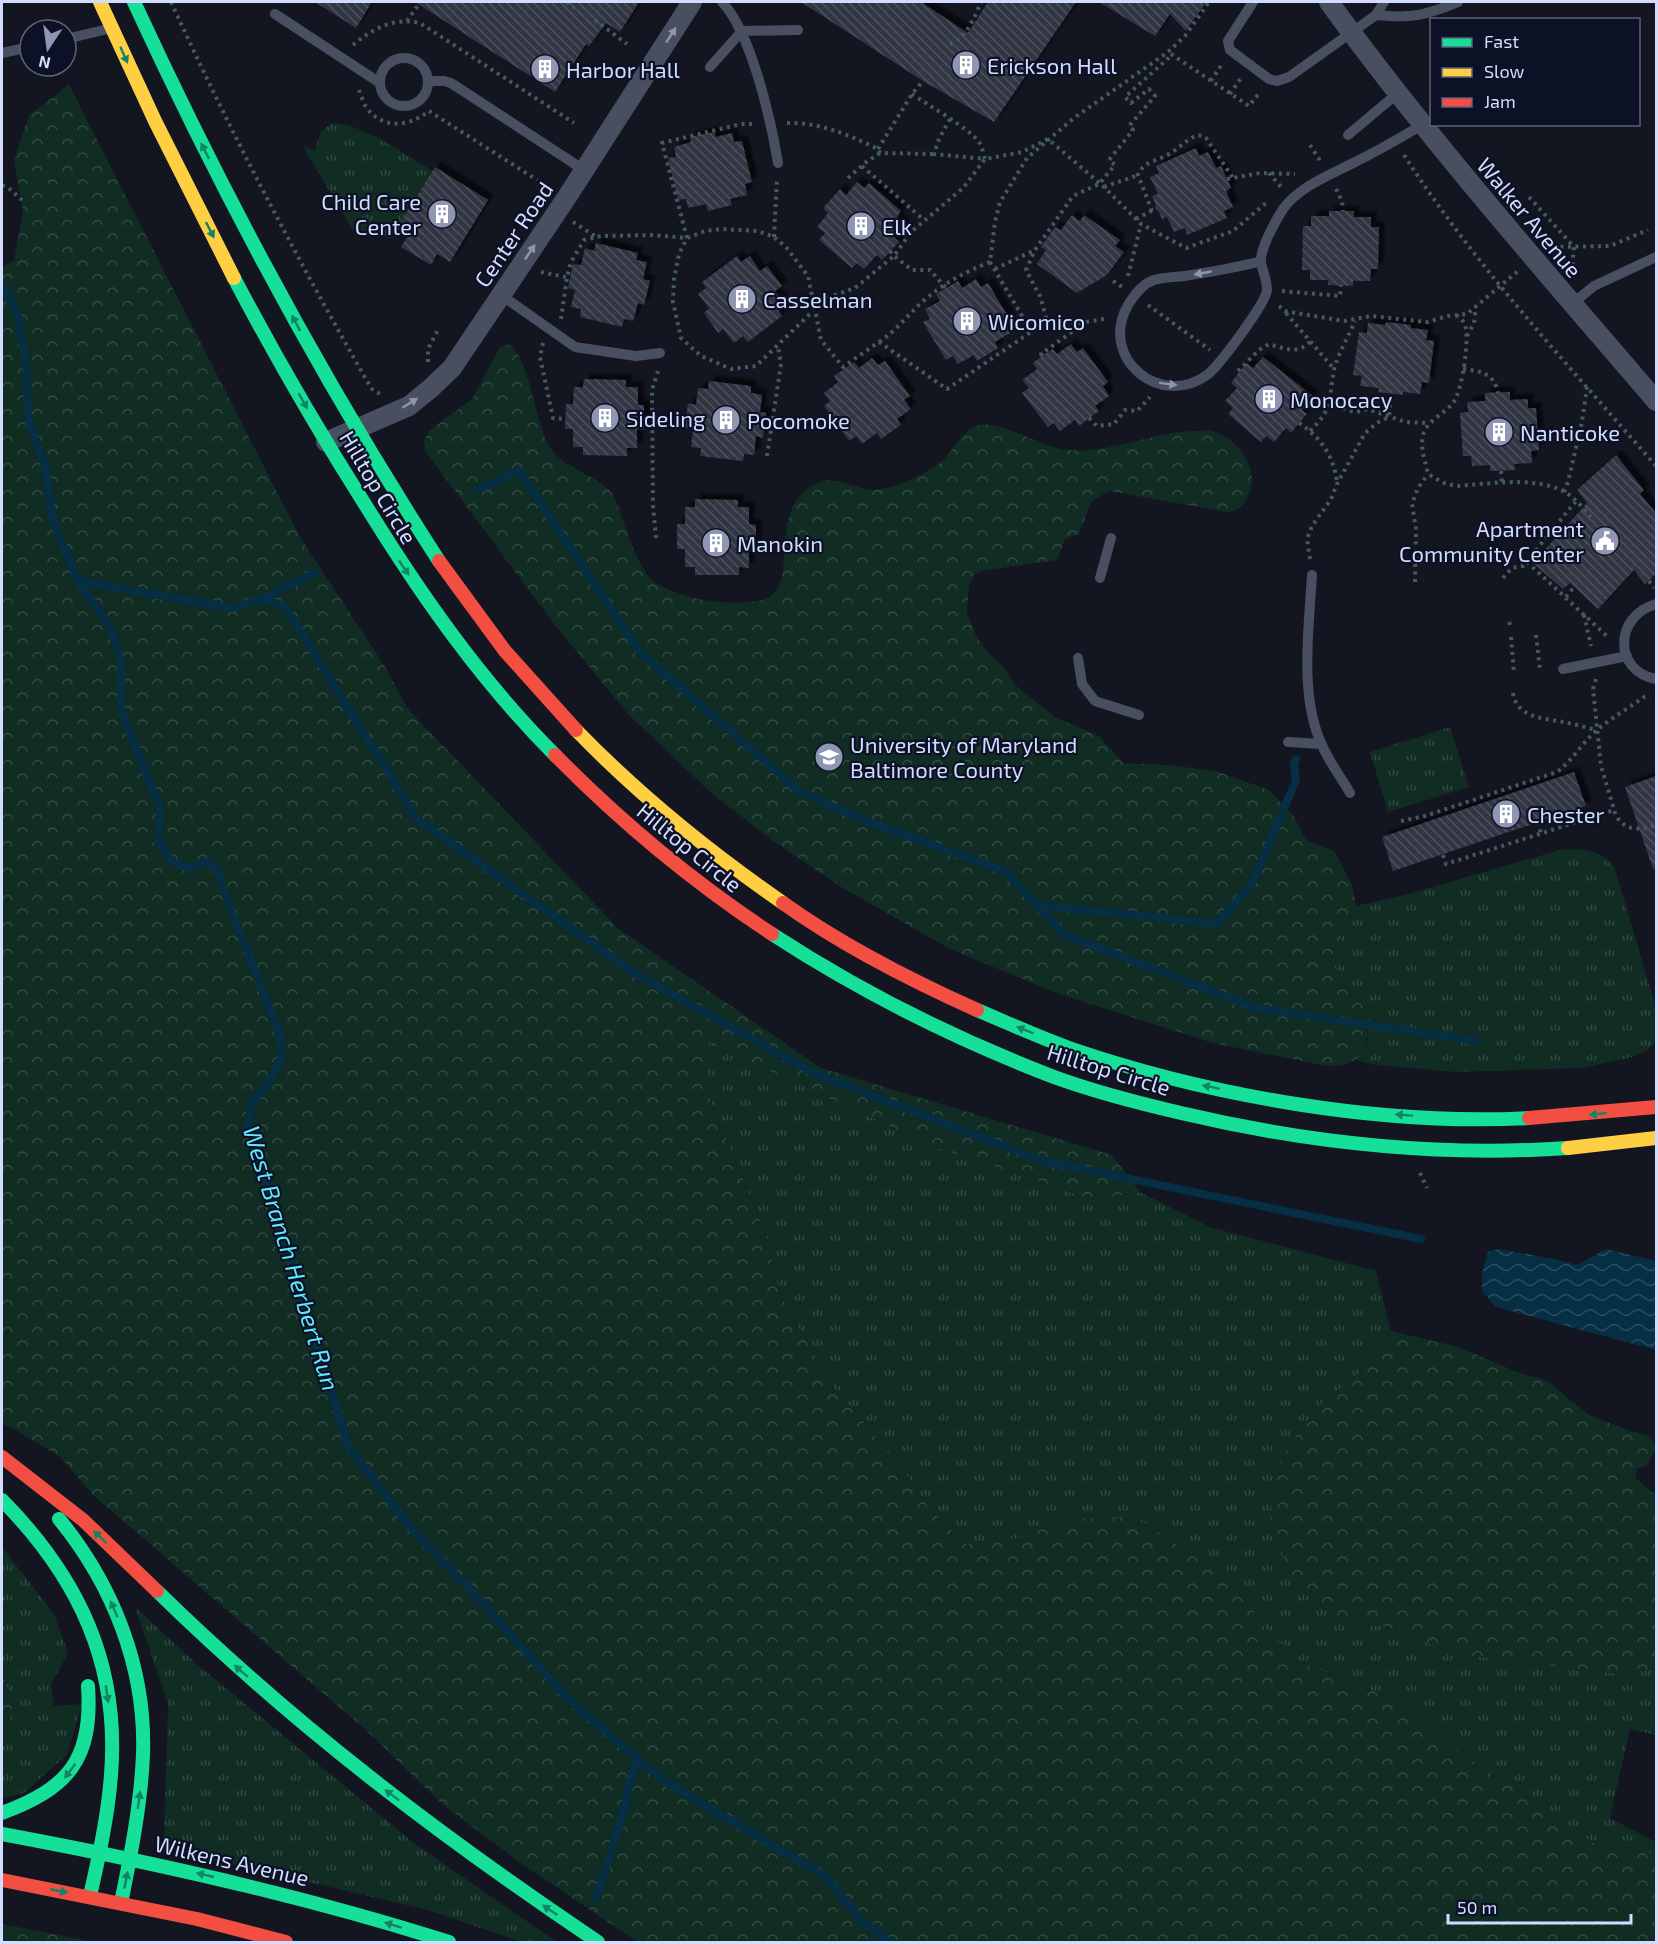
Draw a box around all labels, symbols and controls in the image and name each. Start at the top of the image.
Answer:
north arrow [18,18,78,78]
legend [1430,18,1640,126]
one-way arrow [665,27,676,43]
text: Fast [1484,30,1519,52]
one-way arrow [119,46,129,64]
building icon: Erickson Hall [950,49,982,81]
place label: Erickson Hall [987,52,1117,78]
text: N [37,53,52,74]
building icon: Harbor Hall [529,53,561,85]
place label: Harbor Hall [566,56,680,82]
text: Slow [1484,60,1525,82]
text: Jam [1484,90,1516,112]
one-way arrow [201,142,210,159]
street label: Walker Avenue [1472,152,1588,282]
street label: Center Road [468,176,558,292]
place label: Child Care Center [321,188,421,239]
building icon: Child Care Center [426,198,458,230]
building icon: Elk [845,210,877,242]
place label: Elk [882,213,912,239]
one-way arrow [206,221,215,238]
one-way arrow [524,244,536,260]
one-way arrow [1194,268,1213,277]
building icon: Casselman [726,283,758,315]
place label: Casselman [763,286,872,312]
building icon: Wicomico [951,305,983,337]
place label: Wicomico [988,308,1085,334]
one-way arrow [291,315,301,332]
one-way arrow [1159,379,1178,389]
building icon: Monocacy [1253,383,1285,415]
place label: Monocacy [1290,386,1393,412]
one-way arrow [298,393,308,410]
one-way arrow [402,398,419,409]
building icon: Sideling [589,402,621,434]
building icon: Pocomoke [710,404,742,436]
place label: Sideling [626,405,705,431]
place label: Pocomoke [747,407,850,433]
building icon: Nanticoke [1483,416,1515,448]
place label: Nanticoke [1520,419,1620,445]
street label: Hilltop Circle [335,426,423,548]
place label: Apartment Community Center [1399,515,1584,566]
public building icon: Apartment Community Center [1589,525,1621,557]
building icon: Manokin [700,527,732,559]
place label: Manokin [737,530,823,556]
one-way arrow [398,560,409,576]
place label: University of Maryland Baltimore County [850,731,1077,782]
school or university icon: University of Maryland Baltimore County [813,741,845,773]
street label: Hilltop Circle [632,797,748,897]
building icon: Chester [1490,798,1522,830]
place label: Chester [1527,801,1605,827]
one-way arrow [1016,1025,1034,1034]
street label: Hilltop Circle [1044,1038,1174,1100]
one-way arrow [1201,1082,1220,1091]
one-way arrow [1589,1109,1608,1119]
one-way arrow [1394,1111,1413,1120]
water label: West Branch Herbert Run [238,1122,346,1394]
one-way arrow [94,1530,108,1544]
one-way arrow [109,1600,118,1618]
one-way arrow [234,1664,249,1678]
one-way arrow [103,1685,112,1704]
one-way arrow [65,1763,77,1778]
one-way arrow [134,1790,143,1809]
one-way arrow [384,1790,399,1802]
street label: Wilkens Avenue [152,1830,312,1890]
one-way arrow [195,1869,214,1879]
one-way arrow [122,1871,131,1890]
one-way arrow [50,1887,69,1896]
scale bar [1448,1887,1631,1925]
text: 50 m [1457,1896,1497,1918]
one-way arrow [542,1904,558,1916]
one-way arrow [384,1920,402,1929]

